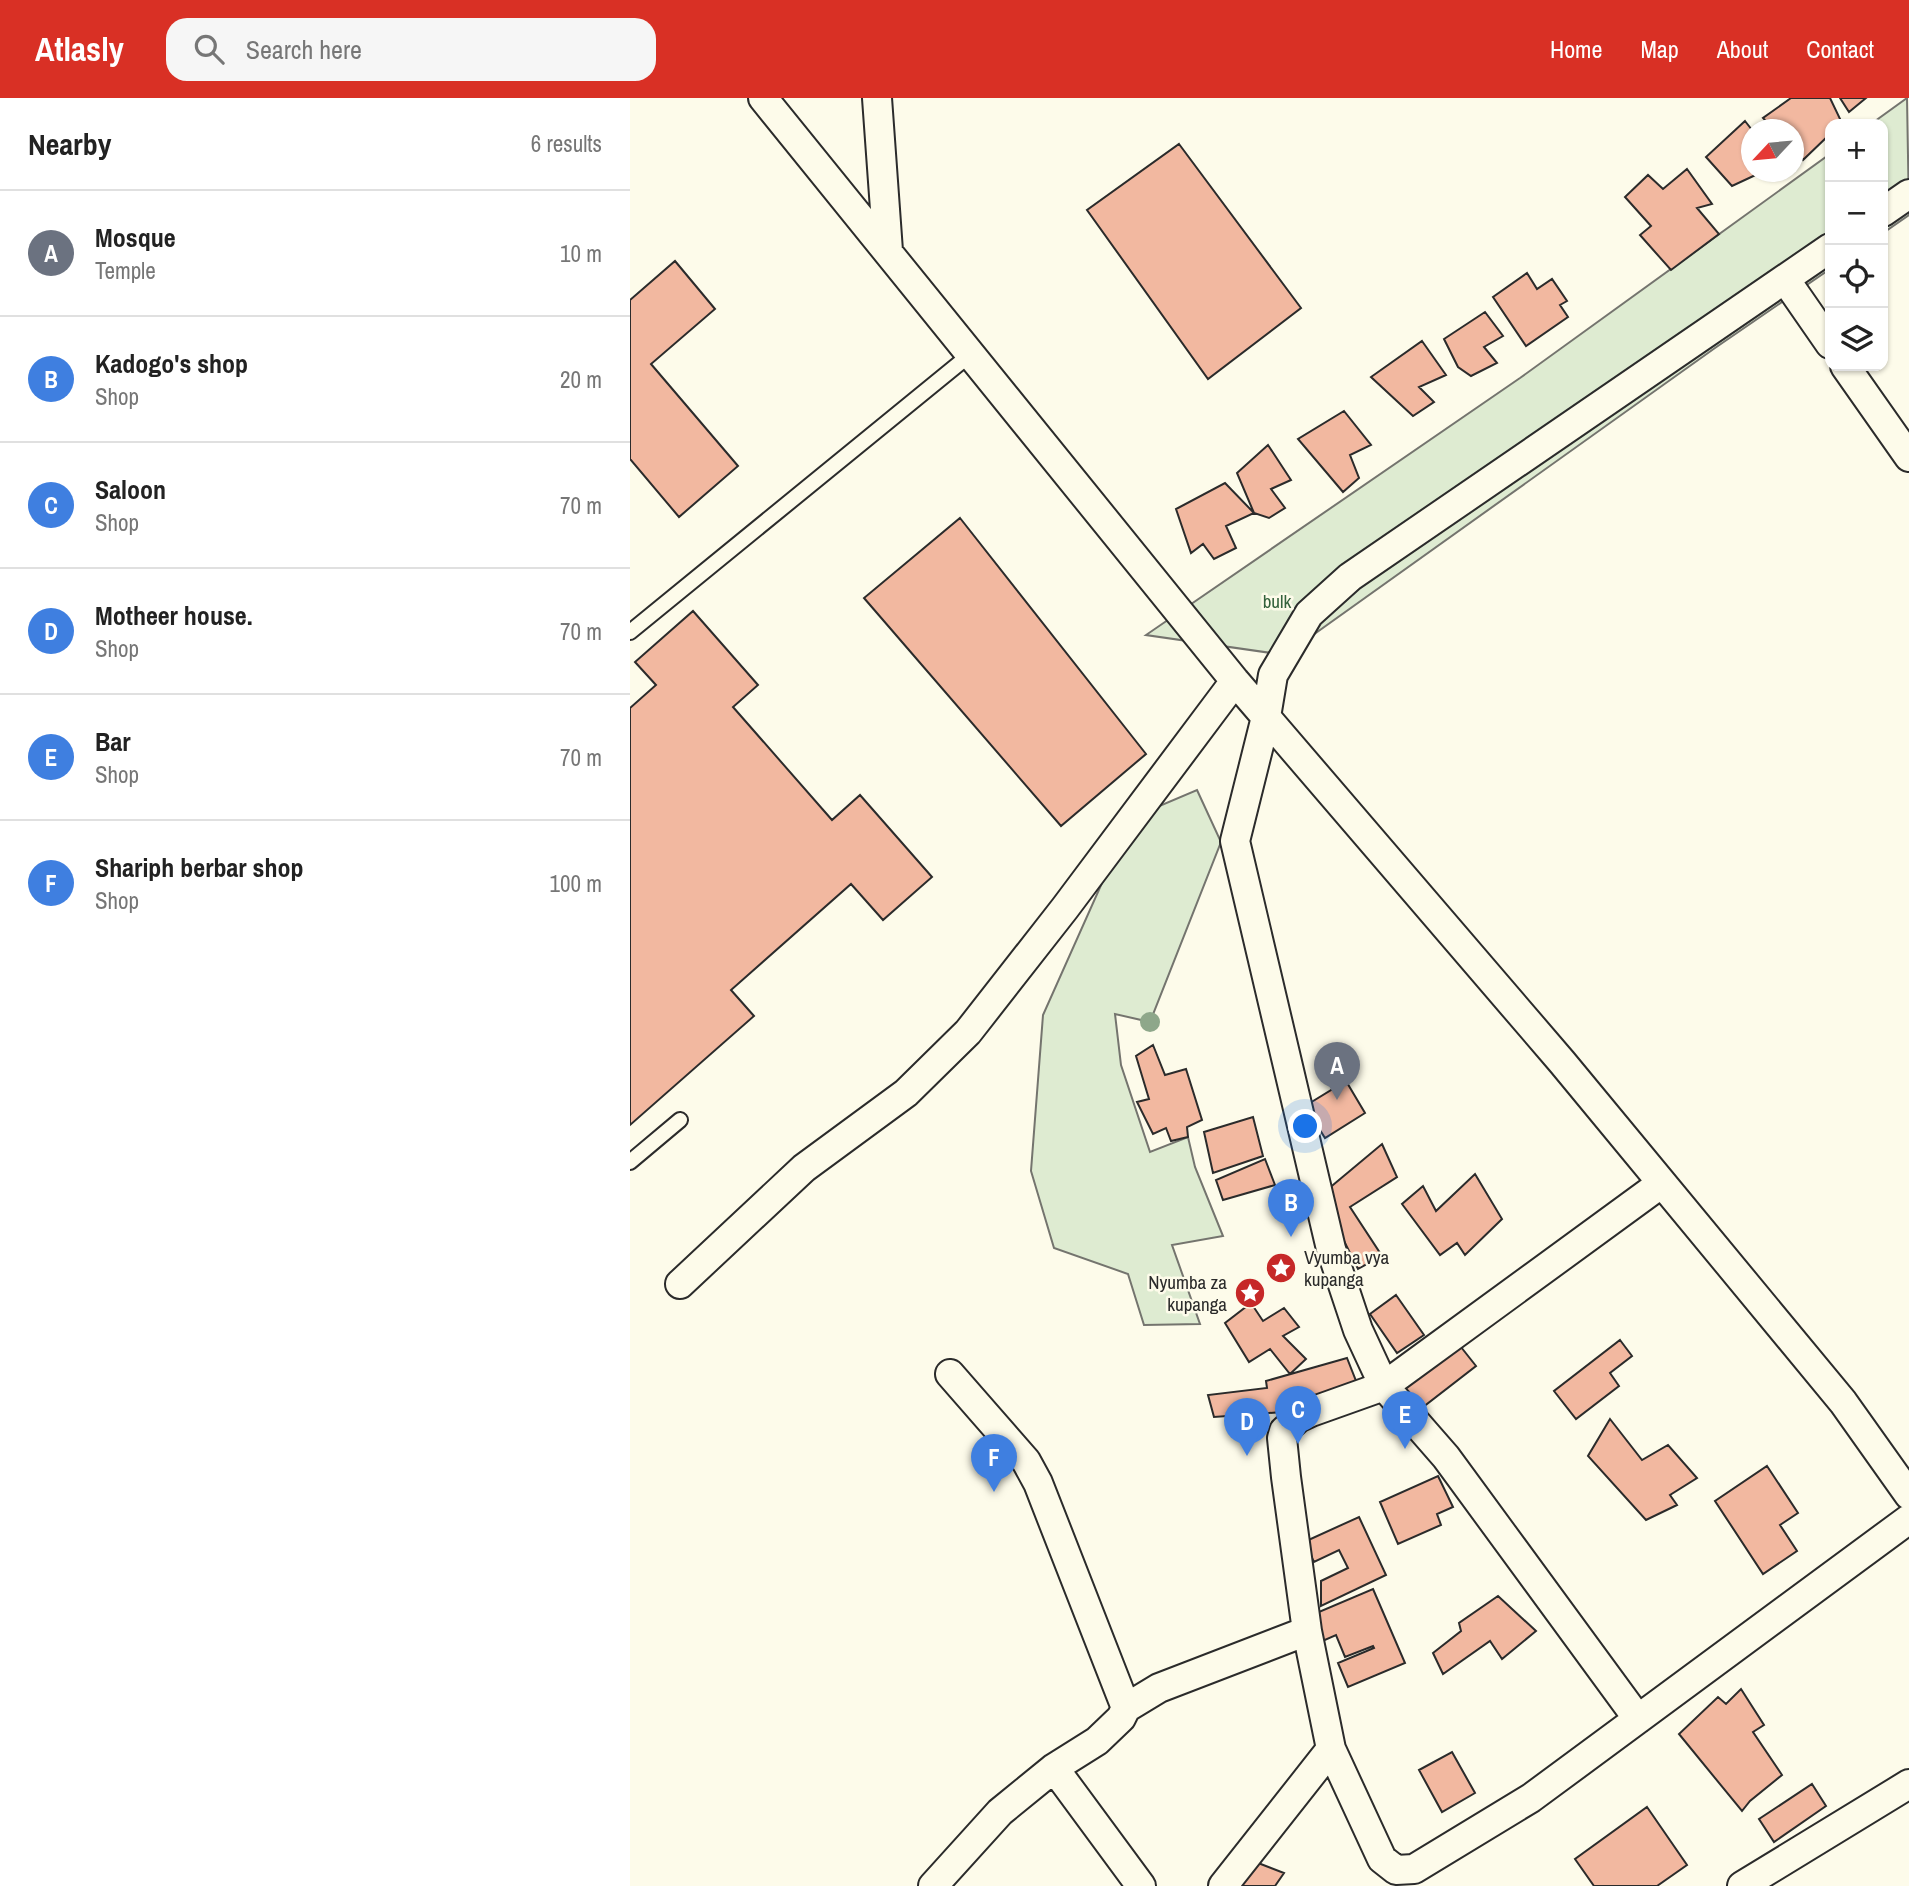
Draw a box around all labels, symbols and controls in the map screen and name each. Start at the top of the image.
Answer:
search box [166,18,656,81]
text: Atlasly [35,27,124,71]
icon: search [190,30,228,68]
text: Search here [246,32,362,67]
text: Home [1550,33,1602,65]
text: Map [1640,33,1679,65]
text: About [1717,33,1768,65]
text: Contact [1806,33,1874,65]
north arrow [1741,119,1804,182]
map controls [1825,119,1888,371]
button: + [1825,119,1888,182]
text: Nearby [28,124,111,164]
text: 6 results [531,128,602,159]
button: − [1825,182,1888,245]
text: Mosque [95,220,176,255]
text: A [44,238,58,269]
text: 10 m [560,238,602,269]
button: locate [1825,245,1888,308]
text: Temple [95,255,156,286]
button: layers [1825,308,1888,371]
text: Kadogo's shop [95,346,248,381]
text: B [44,364,58,395]
text: 20 m [560,364,602,395]
text: Shop [95,381,139,412]
text: Saloon [95,472,166,507]
text: C [44,490,58,521]
text: 70 m [560,490,602,521]
text: Shop [95,507,139,538]
park label: bulk [1263,588,1291,614]
text: Motheer house. [95,598,253,633]
text: D [44,616,58,647]
text: 70 m [560,616,602,647]
text: Shop [95,633,139,664]
text: Bar [95,724,131,759]
text: E [45,742,57,773]
text: 70 m [560,742,602,773]
text: Shop [95,759,139,790]
text: Shariph berbar shop [95,850,304,885]
text: F [45,868,57,899]
text: 100 m [550,868,602,899]
text: Shop [95,885,139,916]
pin: A [1314,1042,1360,1100]
your location [1288,1109,1322,1143]
pin: B [1268,1179,1314,1237]
place label: Vyumba vya kupanga [1304,1244,1389,1292]
place icon: Vyumba vya kupanga [1264,1251,1298,1285]
place label: Nyumba za kupanga [1148,1269,1227,1317]
place icon: Nyumba za kupanga [1233,1276,1267,1310]
pin: C [1275,1386,1321,1444]
pin: E [1382,1391,1428,1449]
pin: D [1224,1398,1270,1456]
pin: F [971,1434,1017,1492]

